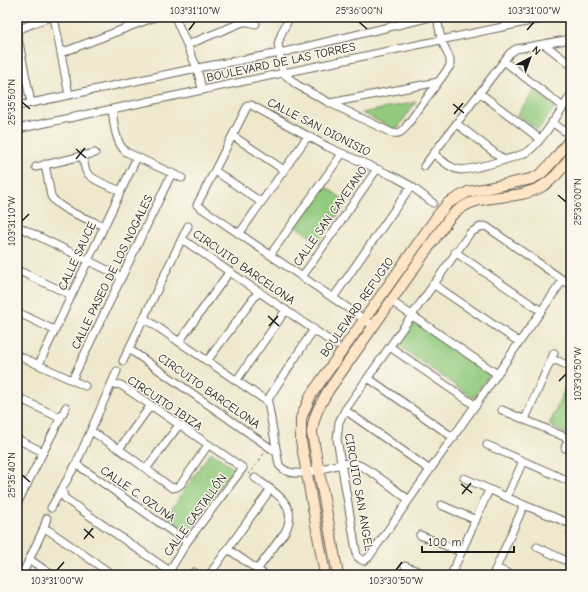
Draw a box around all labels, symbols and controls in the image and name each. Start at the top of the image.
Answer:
text: 103°31'10"W [170,5,220,17]
text: 25°36'00"N [335,5,383,17]
text: 103°31'00"W [508,5,560,17]
north arrow [510,38,550,78]
street label: BOULEVARD DE LAS TORRES [205,39,357,85]
text: N [529,44,543,58]
text: 25°35'50"N [6,79,18,125]
street label: CALLE SAN DIONISIO [265,95,373,159]
street label: CALLE SAN CAYETANO [290,163,370,269]
text: 25°36'00"N [572,178,584,226]
street label: CALLE PASEO DE LOS NOGALES [68,192,156,352]
text: 103°31'10"W [6,196,18,246]
street label: CALLE SAUCE [55,219,99,293]
street label: CIRCUITO BARCELONA [190,226,298,308]
street label: BOULEVARD REFUGIO [317,254,397,359]
text: 103°30'50"W [572,347,584,401]
street label: CIRCUITO BARCELONA [155,350,263,432]
street label: CIRCUITO IBIZA [125,373,205,433]
street label: CIRCUITO SAN ANGEL [342,432,376,552]
text: 25°35'40"N [6,452,18,498]
street label: CALLE C. OZUNA [98,463,178,525]
street label: CALLE CASTALLÓN [161,471,229,559]
scale bar [422,528,514,554]
text: 100 m [428,535,461,549]
text: 103°31'00"W [31,575,83,587]
text: 103°30'50"W [369,575,423,587]

